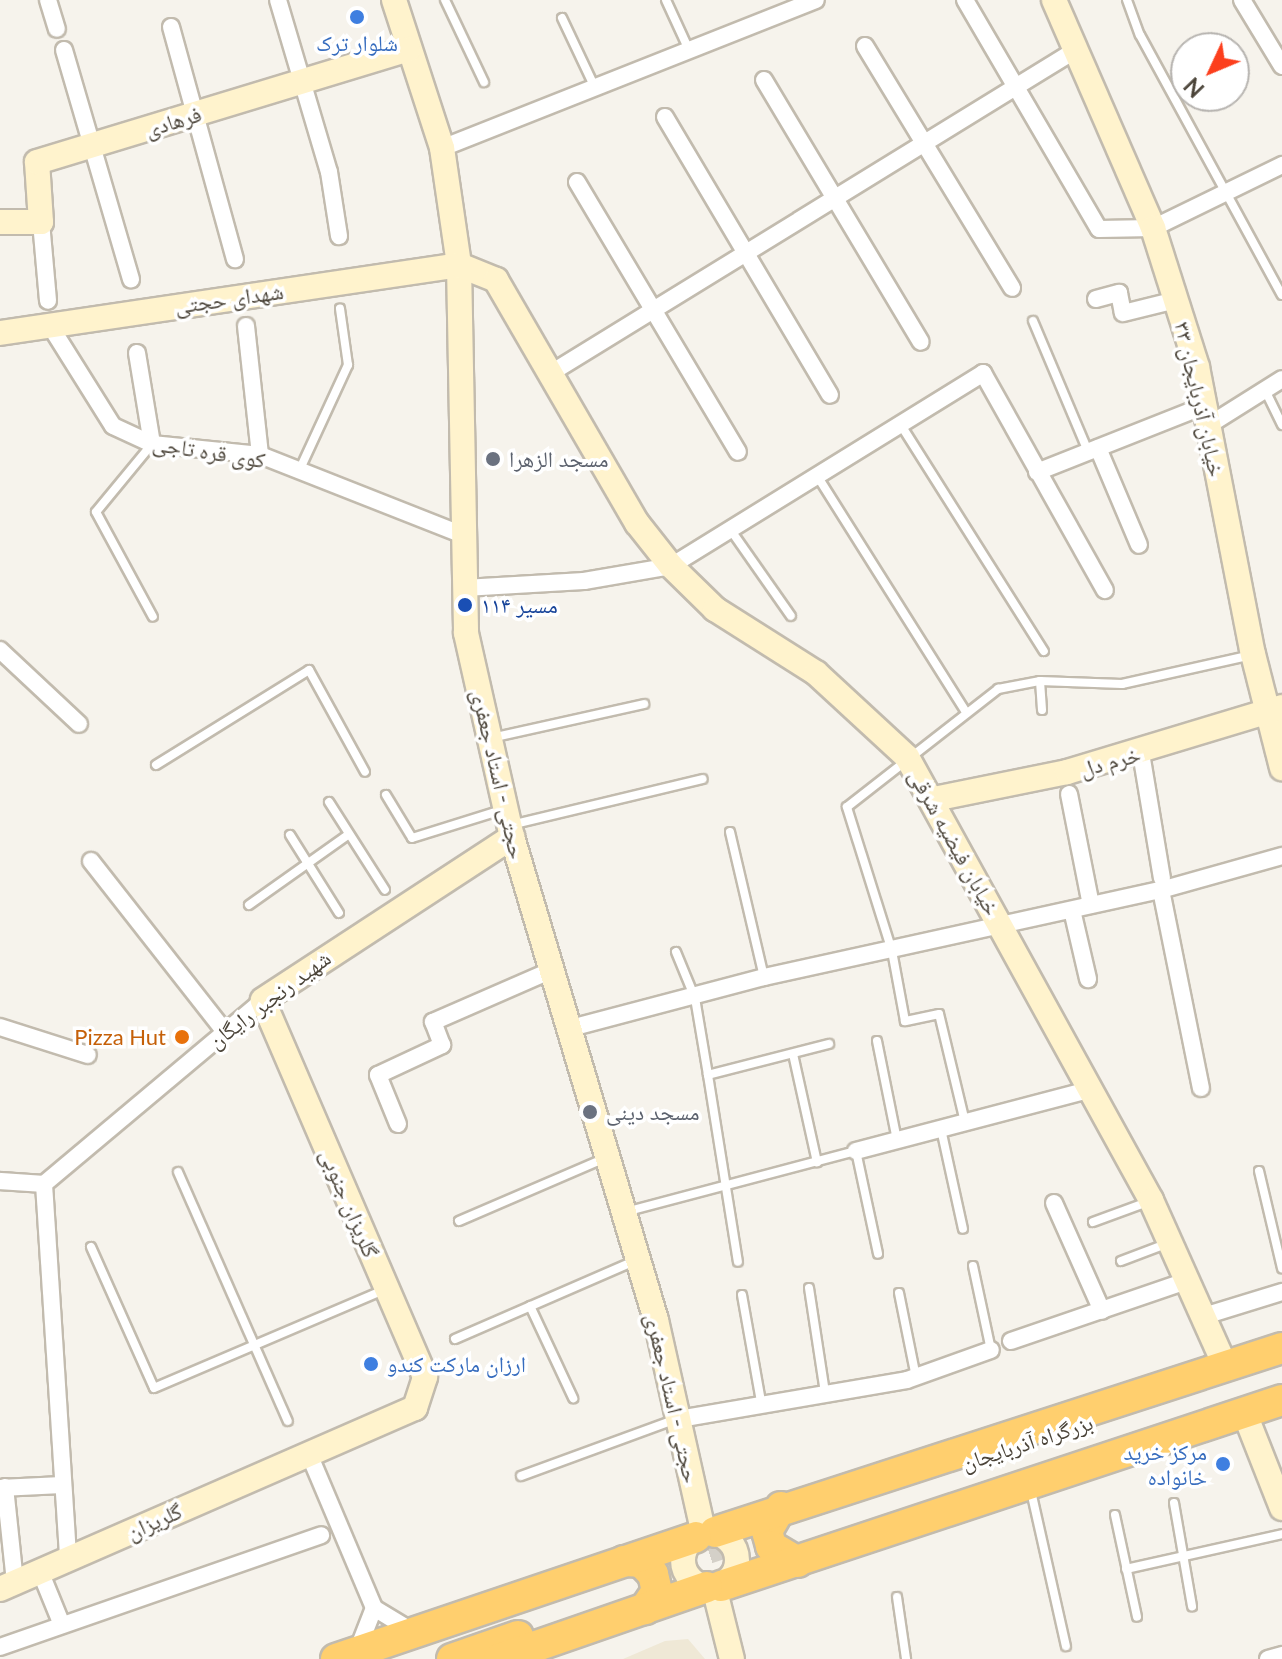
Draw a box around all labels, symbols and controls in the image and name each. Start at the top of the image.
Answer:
marker: شلوار ترک [348,8,366,26]
place label: شلوار ترک [316,30,398,56]
north arrow [1170,32,1250,112]
text: N [1178,72,1209,103]
street label: فرهادی [142,100,204,142]
street label: شهدای حجتی [173,277,285,319]
street label: خیابان آذربایجان ۳۳ [1169,319,1231,479]
street label: کوی قره تاجی [151,429,267,473]
place label: مسجد الزهرا [509,446,608,472]
marker: مسجد الزهرا [484,450,502,468]
place label: مسیر ۱۱۴ [481,592,558,618]
marker: مسیر ۱۱۴ [456,596,474,614]
street label: حجتی - استاد جعفری [467,687,531,861]
street label: خرم دل [1077,740,1143,782]
street label: خیابان فیضیه شرقی [904,764,1006,920]
street label: شهید رنجبر رایگان [202,944,336,1054]
place label: Pizza Hut [74,1024,166,1050]
marker: Pizza Hut [173,1028,191,1046]
place label: مسجد دینی [606,1099,700,1125]
marker: مسجد دینی [581,1103,599,1121]
street label: گلریزان جنوبی [315,1145,385,1261]
street label: حجتی - استاد جعفری [641,1311,705,1485]
place label: ارزان مارکت کندو [387,1351,526,1377]
marker: ارزان مارکت کندو [362,1355,380,1373]
street label: بزرگراه آذربایجان [958,1408,1096,1476]
place label: مرکز خرید خانواده [1124,1438,1207,1490]
marker: مرکز خرید خانواده [1214,1455,1232,1473]
street label: گلریزان [122,1497,186,1545]

